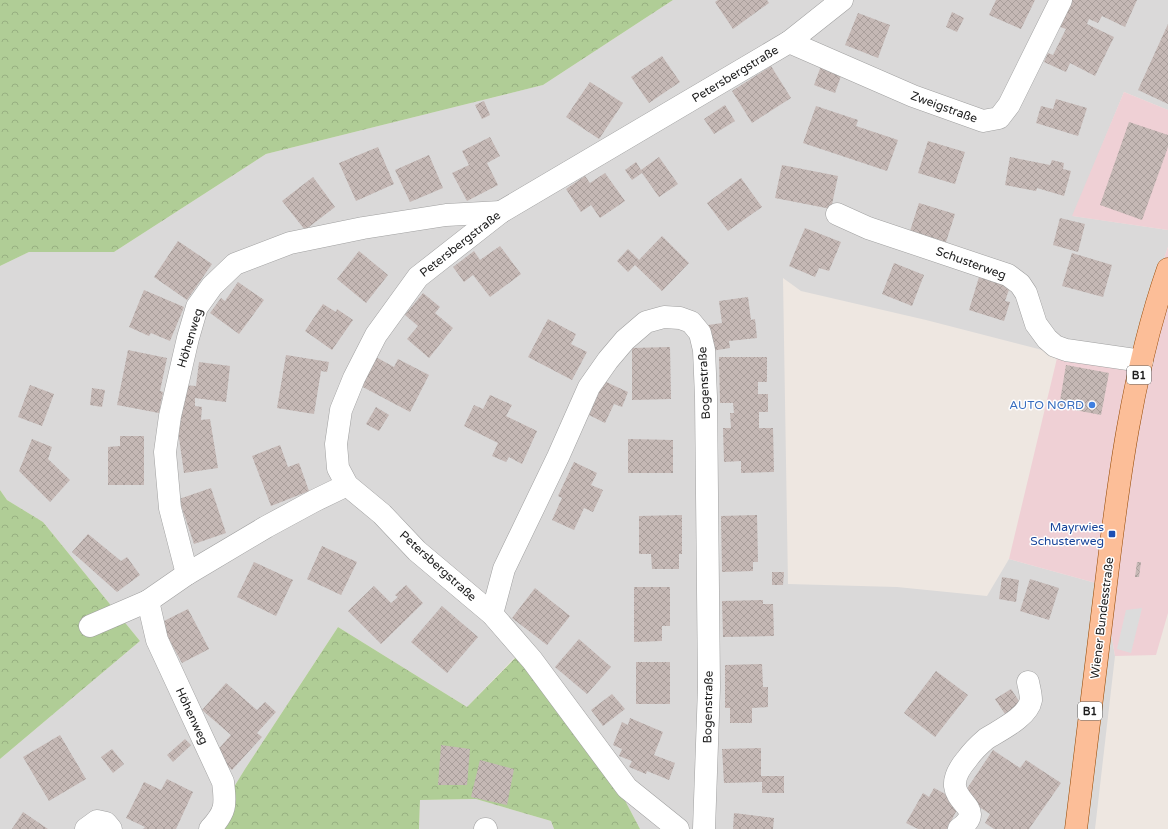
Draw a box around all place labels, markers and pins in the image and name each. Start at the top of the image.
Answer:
place label: AUTO NORD [1009,398,1084,412]
marker: AUTO NORD [1087,400,1097,410]
place label: Mayrwies Schusterweg [1030,520,1104,548]
marker: Mayrwies Schusterweg [1107,529,1117,539]

